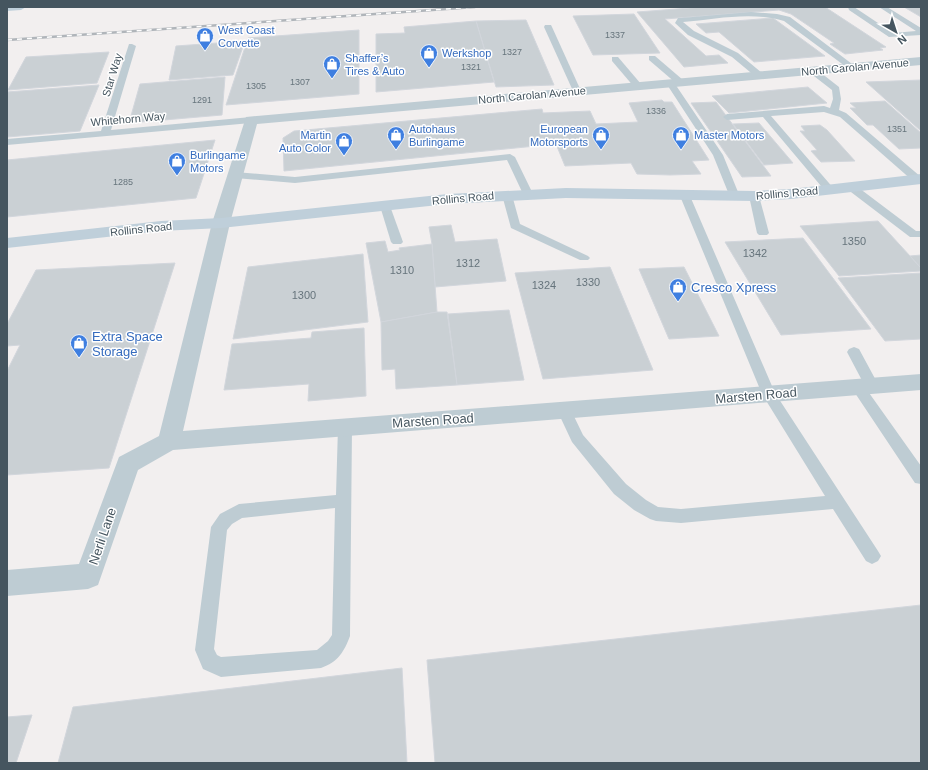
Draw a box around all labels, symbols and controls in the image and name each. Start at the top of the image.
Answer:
north arrow [876,12,916,52]
place label: West Coast Corvette [218,24,275,49]
shop icon: West Coast Corvette [195,26,215,51]
house number: 1337 [605,30,625,40]
text: N [895,33,909,47]
shop icon: Werkshop [419,43,439,68]
place label: Werkshop [442,47,491,59]
house number: 1327 [502,47,522,57]
street label: Star Way [100,51,124,98]
place label: Shaffer’s Tires & Auto [345,52,405,77]
shop icon: Shaffer’s Tires & Auto [322,54,342,79]
street label: North Carolan Avenue [801,56,909,78]
house number: 1321 [461,62,481,72]
house number: 1307 [290,77,310,87]
house number: 1305 [246,81,266,91]
street label: North Carolan Avenue [478,84,586,106]
house number: 1291 [192,95,212,105]
house number: 1336 [646,106,666,116]
street label: Whitehorn Way [90,110,166,128]
place label: Autohaus Burlingame [409,123,465,148]
place label: European Motorsports [530,123,588,148]
house number: 1351 [887,124,907,134]
shop icon: Autohaus Burlingame [386,125,406,150]
shop icon: European Motorsports [591,125,611,150]
shop icon: Master Motors [671,125,691,150]
place label: Martin Auto Color [279,129,331,154]
place label: Master Motors [694,129,765,141]
shop icon: Martin Auto Color [334,131,354,156]
place label: Burlingame Motors [190,149,246,174]
shop icon: Burlingame Motors [167,151,187,176]
house number: 1285 [113,177,133,187]
street label: Rollins Road [755,184,819,202]
street label: Rollins Road [431,189,495,207]
street label: Rollins Road [109,220,173,238]
house number: 1350 [842,235,866,247]
house number: 1342 [743,247,767,259]
house number: 1312 [456,257,480,269]
house number: 1310 [390,264,414,276]
house number: 1330 [576,276,600,288]
shop icon: Cresco Xpress [668,277,688,302]
house number: 1324 [532,279,556,291]
place label: Cresco Xpress [691,280,777,295]
house number: 1300 [292,289,316,301]
place label: Extra Space Storage [92,329,163,359]
shop icon: Extra Space Storage [69,333,89,358]
street label: Marsten Road [715,384,797,407]
street label: Marsten Road [392,410,474,431]
street label: Nerli Lane [86,506,119,567]

